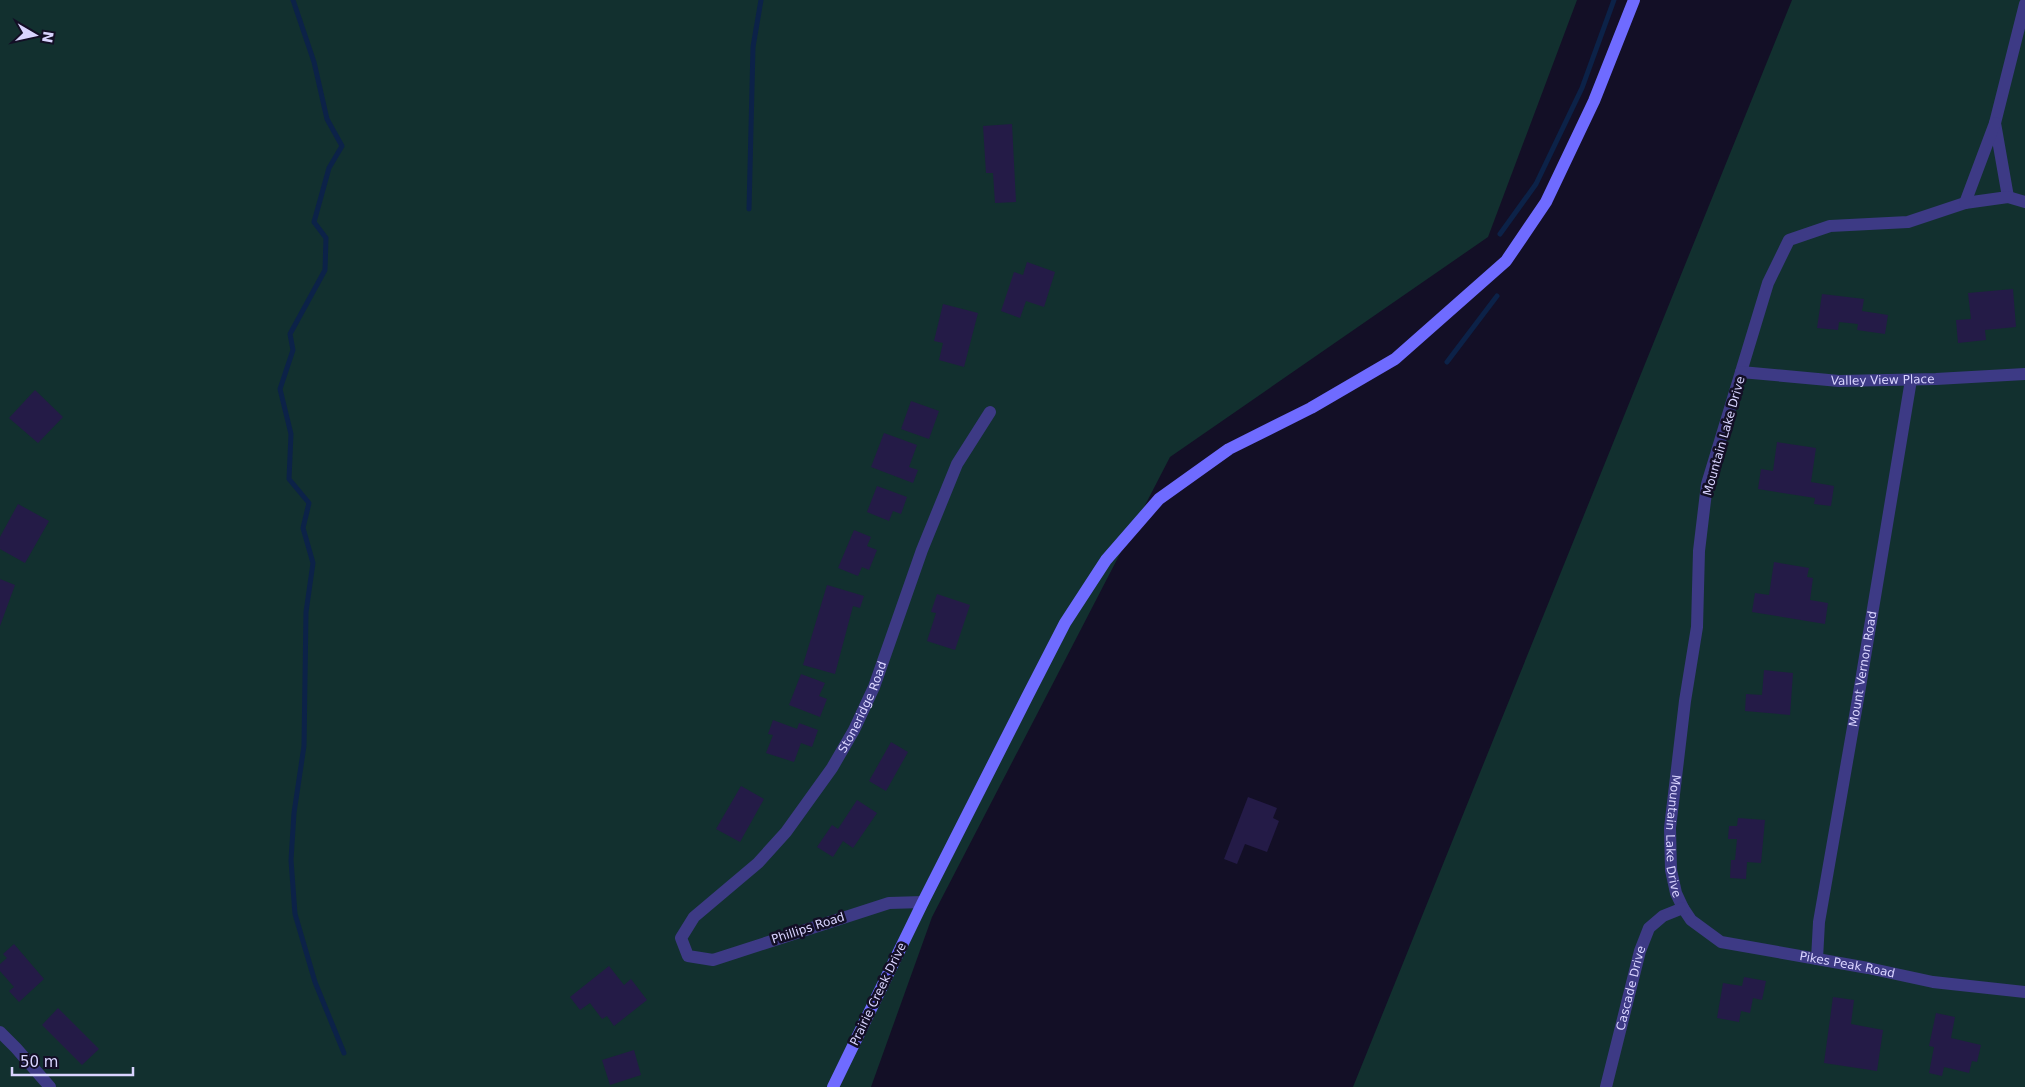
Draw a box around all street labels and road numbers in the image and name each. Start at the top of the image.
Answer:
street label: Valley View Place [1830,372,1935,388]
street label: Mountain Lake Drive [1700,375,1748,497]
street label: Mount Vernon Road [1846,610,1880,728]
street label: Stoneridge Road [835,659,889,755]
street label: Mountain Lake Drive [1663,774,1684,900]
street label: Phillips Road [770,910,846,946]
street label: Prairie Creek Drive [847,940,909,1048]
street label: Cascade Drive [1613,944,1648,1032]
street label: Pikes Peak Road [1799,949,1896,981]

